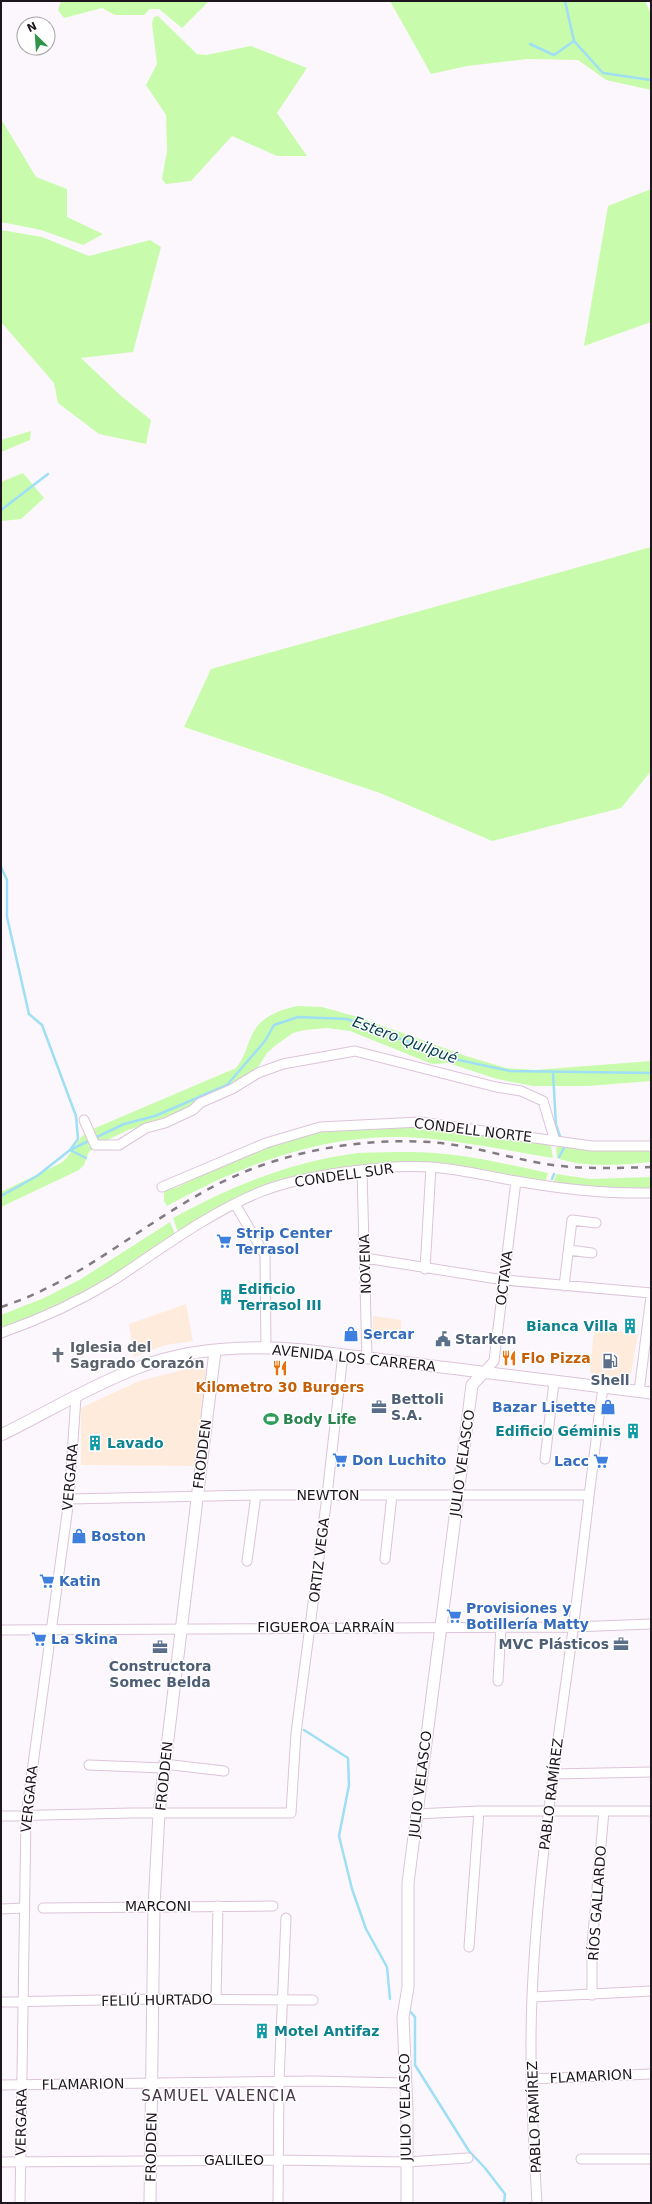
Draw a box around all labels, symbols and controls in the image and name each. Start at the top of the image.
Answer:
north arrow [16,16,56,56]
text: N [25,20,39,35]
water label: Estero Quilpué [350,1013,460,1067]
street label: CONDELL NORTE [413,1115,533,1145]
street label: CONDELL SUR [293,1160,395,1190]
place label: Strip Center Terrasol [236,1225,332,1257]
supermarket icon: Strip Center Terrasol [215,1232,233,1250]
street label: NOVENA [356,1233,374,1294]
street label: OCTAVA [493,1249,515,1306]
place label: Edificio Terrasol III [238,1281,322,1313]
building icon: Edificio Terrasol III [217,1288,235,1306]
building icon: Bianca Villa [621,1317,639,1335]
place label: Bianca Villa [526,1318,618,1334]
shop icon: Sercar [342,1325,360,1343]
place label: Sercar [363,1326,414,1342]
public building icon: Starken [434,1330,452,1348]
place label: Starken [455,1331,517,1347]
place label: Iglesia del Sagrado Corazón [70,1339,204,1371]
street label: AVENIDA LOS CARRERA [271,1341,437,1375]
church icon: Iglesia del Sagrado Corazón [49,1346,67,1364]
restaurant icon: Flo Pizza [500,1349,518,1367]
place label: Flo Pizza [521,1350,591,1366]
fuel station icon: Shell [601,1352,619,1370]
restaurant icon: Kilometro 30 Burgers [271,1359,289,1377]
place label: Shell [590,1372,630,1388]
place label: Kilometro 30 Burgers [196,1379,364,1395]
place label: Bettoli S.A. [391,1391,444,1423]
office icon: Bettoli S.A. [370,1398,388,1416]
shop icon: Bazar Lisette [599,1398,617,1416]
place label: Bazar Lisette [492,1399,596,1415]
street label: JULIO VELASCO [446,1409,477,1518]
sports icon: Body Life [262,1410,280,1428]
place label: Body Life [283,1411,357,1427]
street label: FRODDEN [190,1418,214,1490]
building icon: Edificio Géminis [624,1422,642,1440]
place label: Edificio Géminis [495,1423,621,1439]
building icon: Lavado [86,1434,104,1452]
place label: Lavado [107,1435,164,1451]
street label: VERGARA [59,1442,81,1511]
supermarket icon: Don Luchito [331,1451,349,1469]
place label: Don Luchito [352,1452,447,1468]
supermarket icon: Lacc [592,1452,610,1470]
place label: Lacc [554,1453,589,1469]
street label: NEWTON [296,1487,360,1503]
street label: ORTIZ VEGA [306,1516,332,1603]
shop icon: Boston [70,1527,88,1545]
place label: Boston [91,1528,146,1544]
supermarket icon: Katin [38,1572,56,1590]
place label: Katin [59,1573,101,1589]
place label: Provisiones y Botillería Matty [466,1600,589,1632]
supermarket icon: Provisiones y Botillería Matty [445,1607,463,1625]
street label: FIGUEROA LARRAÍN [257,1619,395,1635]
supermarket icon: La Skina [30,1630,48,1648]
place label: La Skina [51,1631,118,1647]
office icon: MVC Plásticos [612,1635,630,1653]
place label: MVC Plásticos [499,1636,609,1652]
office icon: Constructora Somec Belda [151,1638,169,1656]
place label: Constructora Somec Belda [109,1658,211,1690]
street label: JULIO VELASCO [405,1730,434,1839]
street label: PABLO RAMÍREZ [536,1737,566,1851]
street label: FRODDEN [152,1741,176,1811]
street label: VERGARA [18,1764,41,1833]
street label: RÍOS GALLARDO [585,1845,609,1961]
street label: MARCONI [125,1898,191,1914]
street label: FELIÚ HURTADO [101,1990,213,2009]
building icon: Motel Antifaz [253,2022,271,2040]
place label: Motel Antifaz [274,2023,379,2039]
street label: JULIO VELASCO [396,2053,414,2162]
street label: PABLO RAMÍREZ [524,2060,544,2174]
street label: FLAMARION [549,2066,633,2086]
street label: FLAMARION [41,2075,125,2093]
district label: SAMUEL VALENCIA [141,2087,297,2105]
street label: VERGARA [12,2088,30,2156]
street label: FRODDEN [142,2112,160,2182]
street label: GALILEO [204,2152,264,2168]

